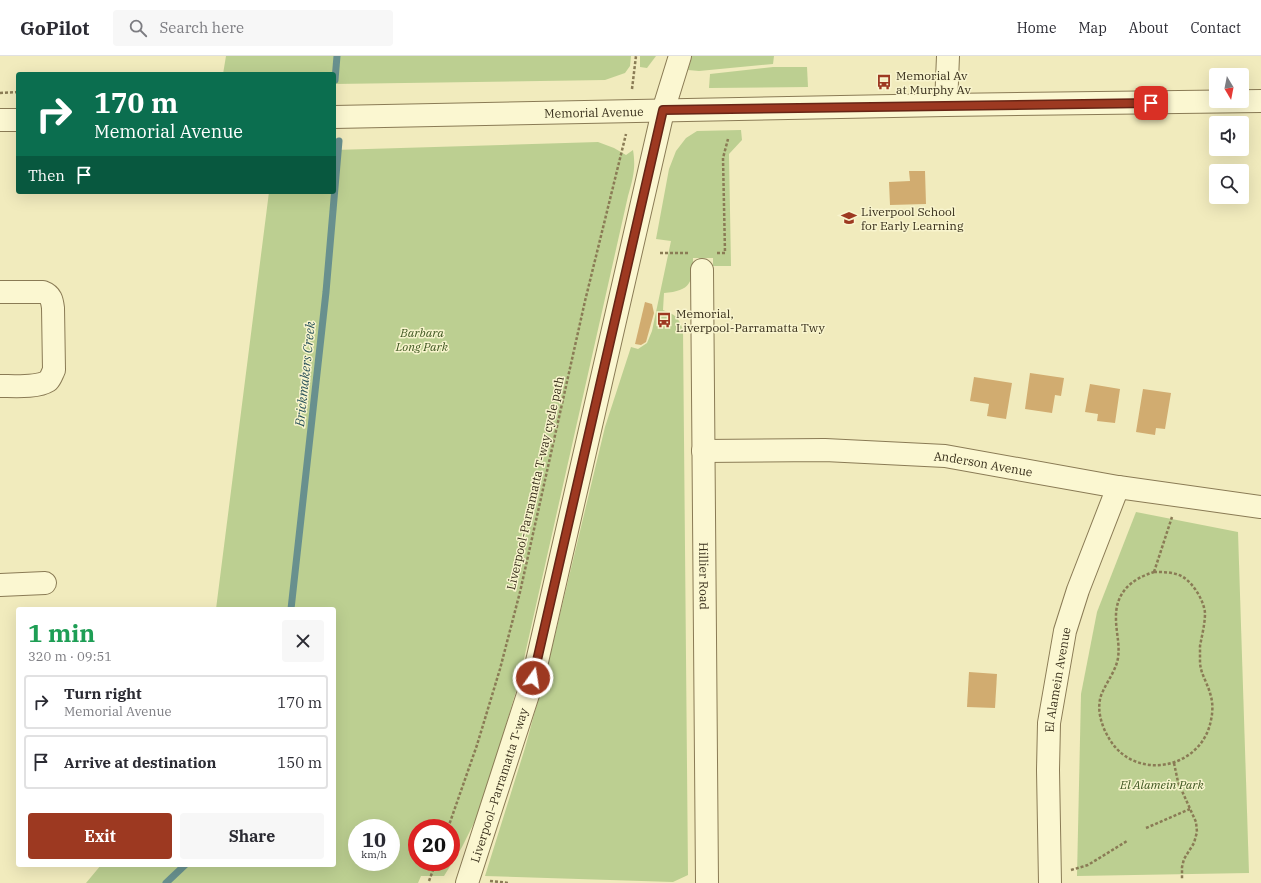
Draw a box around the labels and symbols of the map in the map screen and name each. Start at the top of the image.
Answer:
place label: Memorial Av at Murphy Av [896,68,971,97]
north arrow [1209,68,1249,108]
bus stop icon: Memorial Av at Murphy Av [875,73,893,91]
pin [1134,86,1168,120]
street label: Memorial Avenue [544,103,644,120]
place label: Liverpool School for Early Learning [861,204,964,233]
school or university icon: Liverpool School for Early Learning [840,209,858,227]
place label: Memorial, Liverpool-Parramatta Twy [676,306,825,335]
bus stop icon: Memorial, Liverpool-Parramatta Twy [655,311,673,329]
water label: Brickmakers Creek [291,320,319,428]
park label: Barbara Long Park [395,325,449,354]
street label: Liverpool-Parramatta T-way cycle path [503,374,567,591]
street label: Anderson Avenue [933,448,1034,479]
street label: Hillier Road [697,542,712,610]
street label: El Alamein Avenue [1041,625,1073,733]
position arrow [512,657,554,699]
street label: Liverpool–Parramatta T-way [467,705,531,864]
park label: El Alamein Park [1119,777,1205,792]
speed limit sign: 20 [408,819,460,871]

